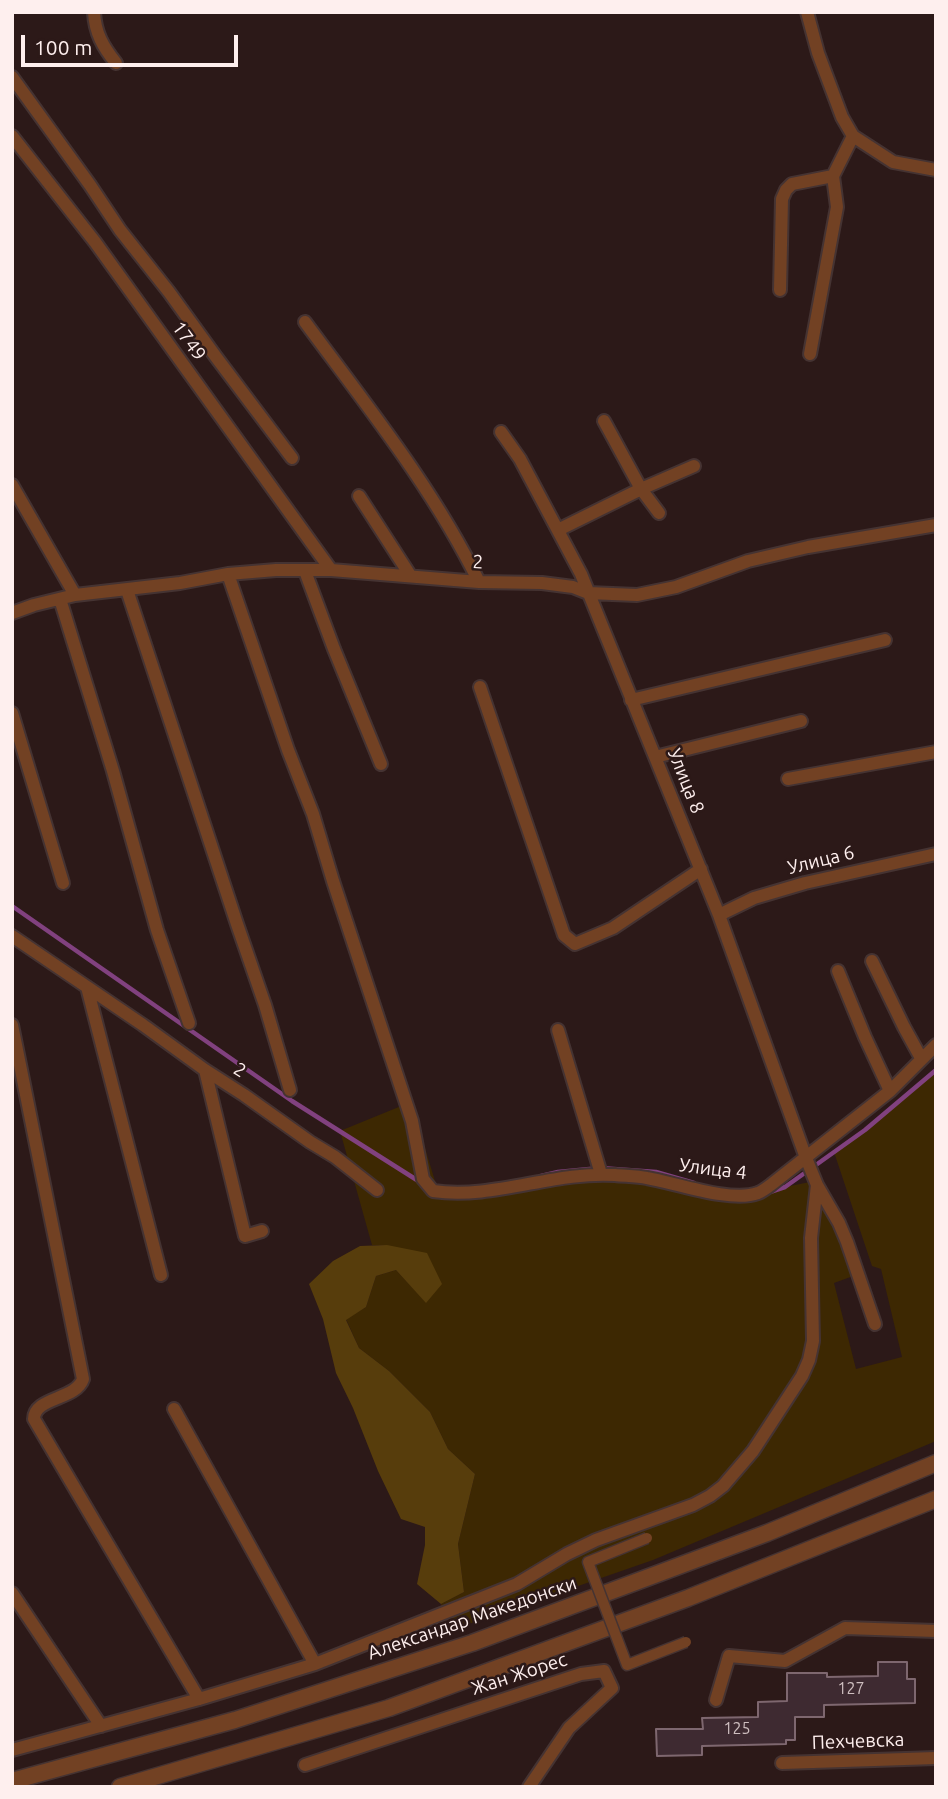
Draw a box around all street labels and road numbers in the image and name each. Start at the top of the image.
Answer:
street label: 1749 [167,317,211,365]
street label: 2 [472,550,484,574]
street label: Улица 8 [663,745,709,817]
street label: Улица 6 [785,841,857,879]
street label: 2 [229,1057,251,1083]
street label: Улица 4 [678,1154,748,1184]
street label: Александар Македонски [365,1572,579,1664]
street label: Жан Жорес [468,1648,570,1700]
street label: Пехчевска [811,1728,905,1754]

